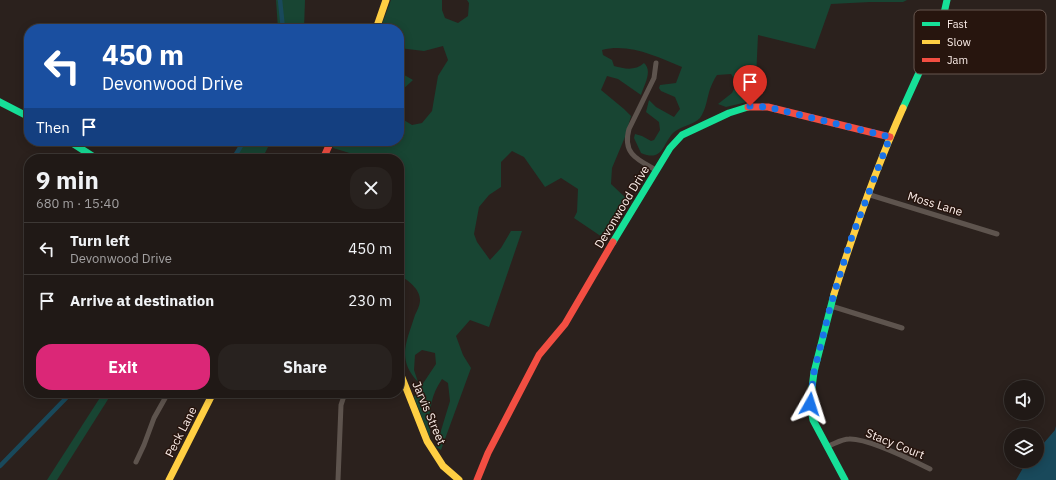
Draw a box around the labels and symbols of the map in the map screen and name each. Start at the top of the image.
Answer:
legend [914,10,1046,74]
text: Fast [947,17,968,31]
text: Slow [947,35,971,49]
text: Jam [947,53,968,67]
pin [733,65,767,106]
street label: Devonwood Drive [591,162,652,251]
street label: Moss Lane [906,188,965,219]
street label: Jarvis Street [409,379,450,447]
position arrow [789,383,831,425]
street label: Peck Lane [161,404,200,460]
street label: Stacy Court [864,425,927,462]

